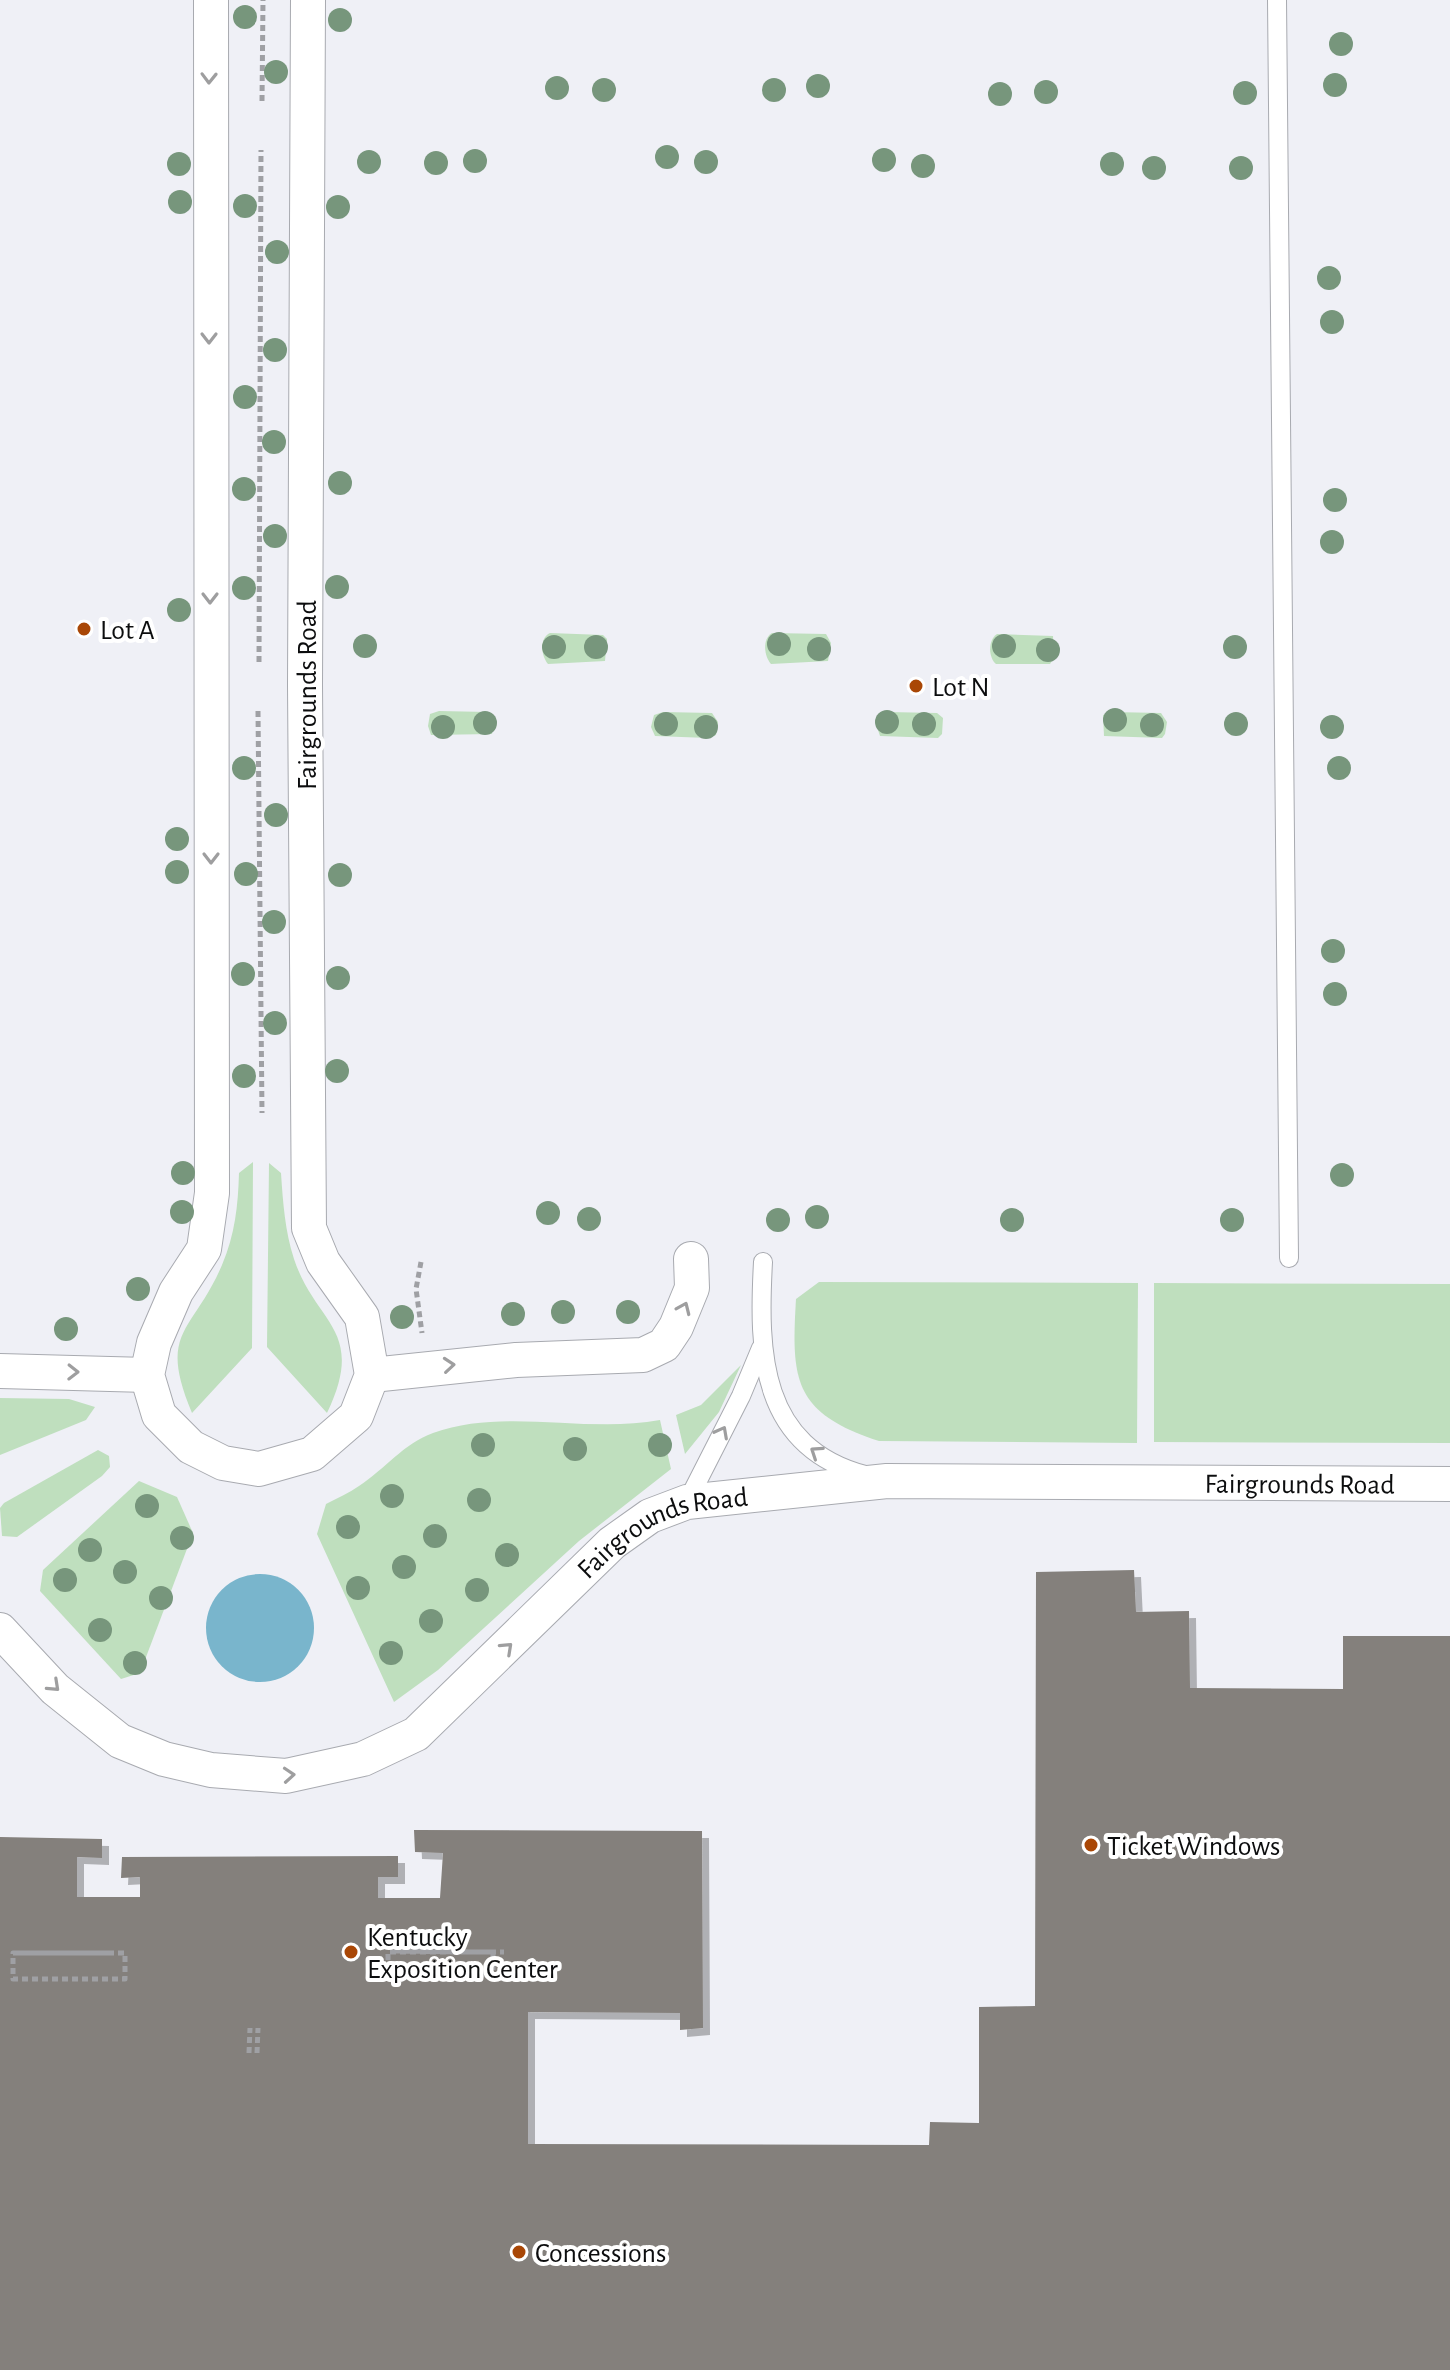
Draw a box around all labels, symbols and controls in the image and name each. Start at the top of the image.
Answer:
one-way arrow [201,72,218,85]
one-way arrow [200,332,218,345]
one-way arrow [201,592,219,605]
street label: Fairgrounds Road [294,600,322,790]
place label: Lot A [100,617,155,645]
marker: Lot A [75,620,93,638]
place label: Lot N [932,674,990,702]
marker: Lot N [907,677,925,695]
one-way arrow [202,852,220,865]
one-way arrow [674,1302,690,1316]
one-way arrow [443,1357,456,1374]
one-way arrow [67,1364,80,1381]
one-way arrow [712,1426,727,1441]
one-way arrow [810,1447,824,1462]
street label: Fairgrounds Road [1204,1471,1395,1500]
street label: Fairgrounds Road [573,1484,749,1585]
one-way arrow [498,1642,512,1657]
one-way arrow [45,1677,59,1692]
one-way arrow [283,1767,296,1784]
place label: Ticket Windows [1107,1833,1280,1861]
marker: Ticket Windows [1082,1836,1100,1854]
place label: Kentucky Exposition Center [367,1924,558,1984]
marker: Kentucky Exposition Center [342,1943,360,1961]
place label: Concessions [535,2240,666,2268]
marker: Concessions [510,2243,528,2261]

